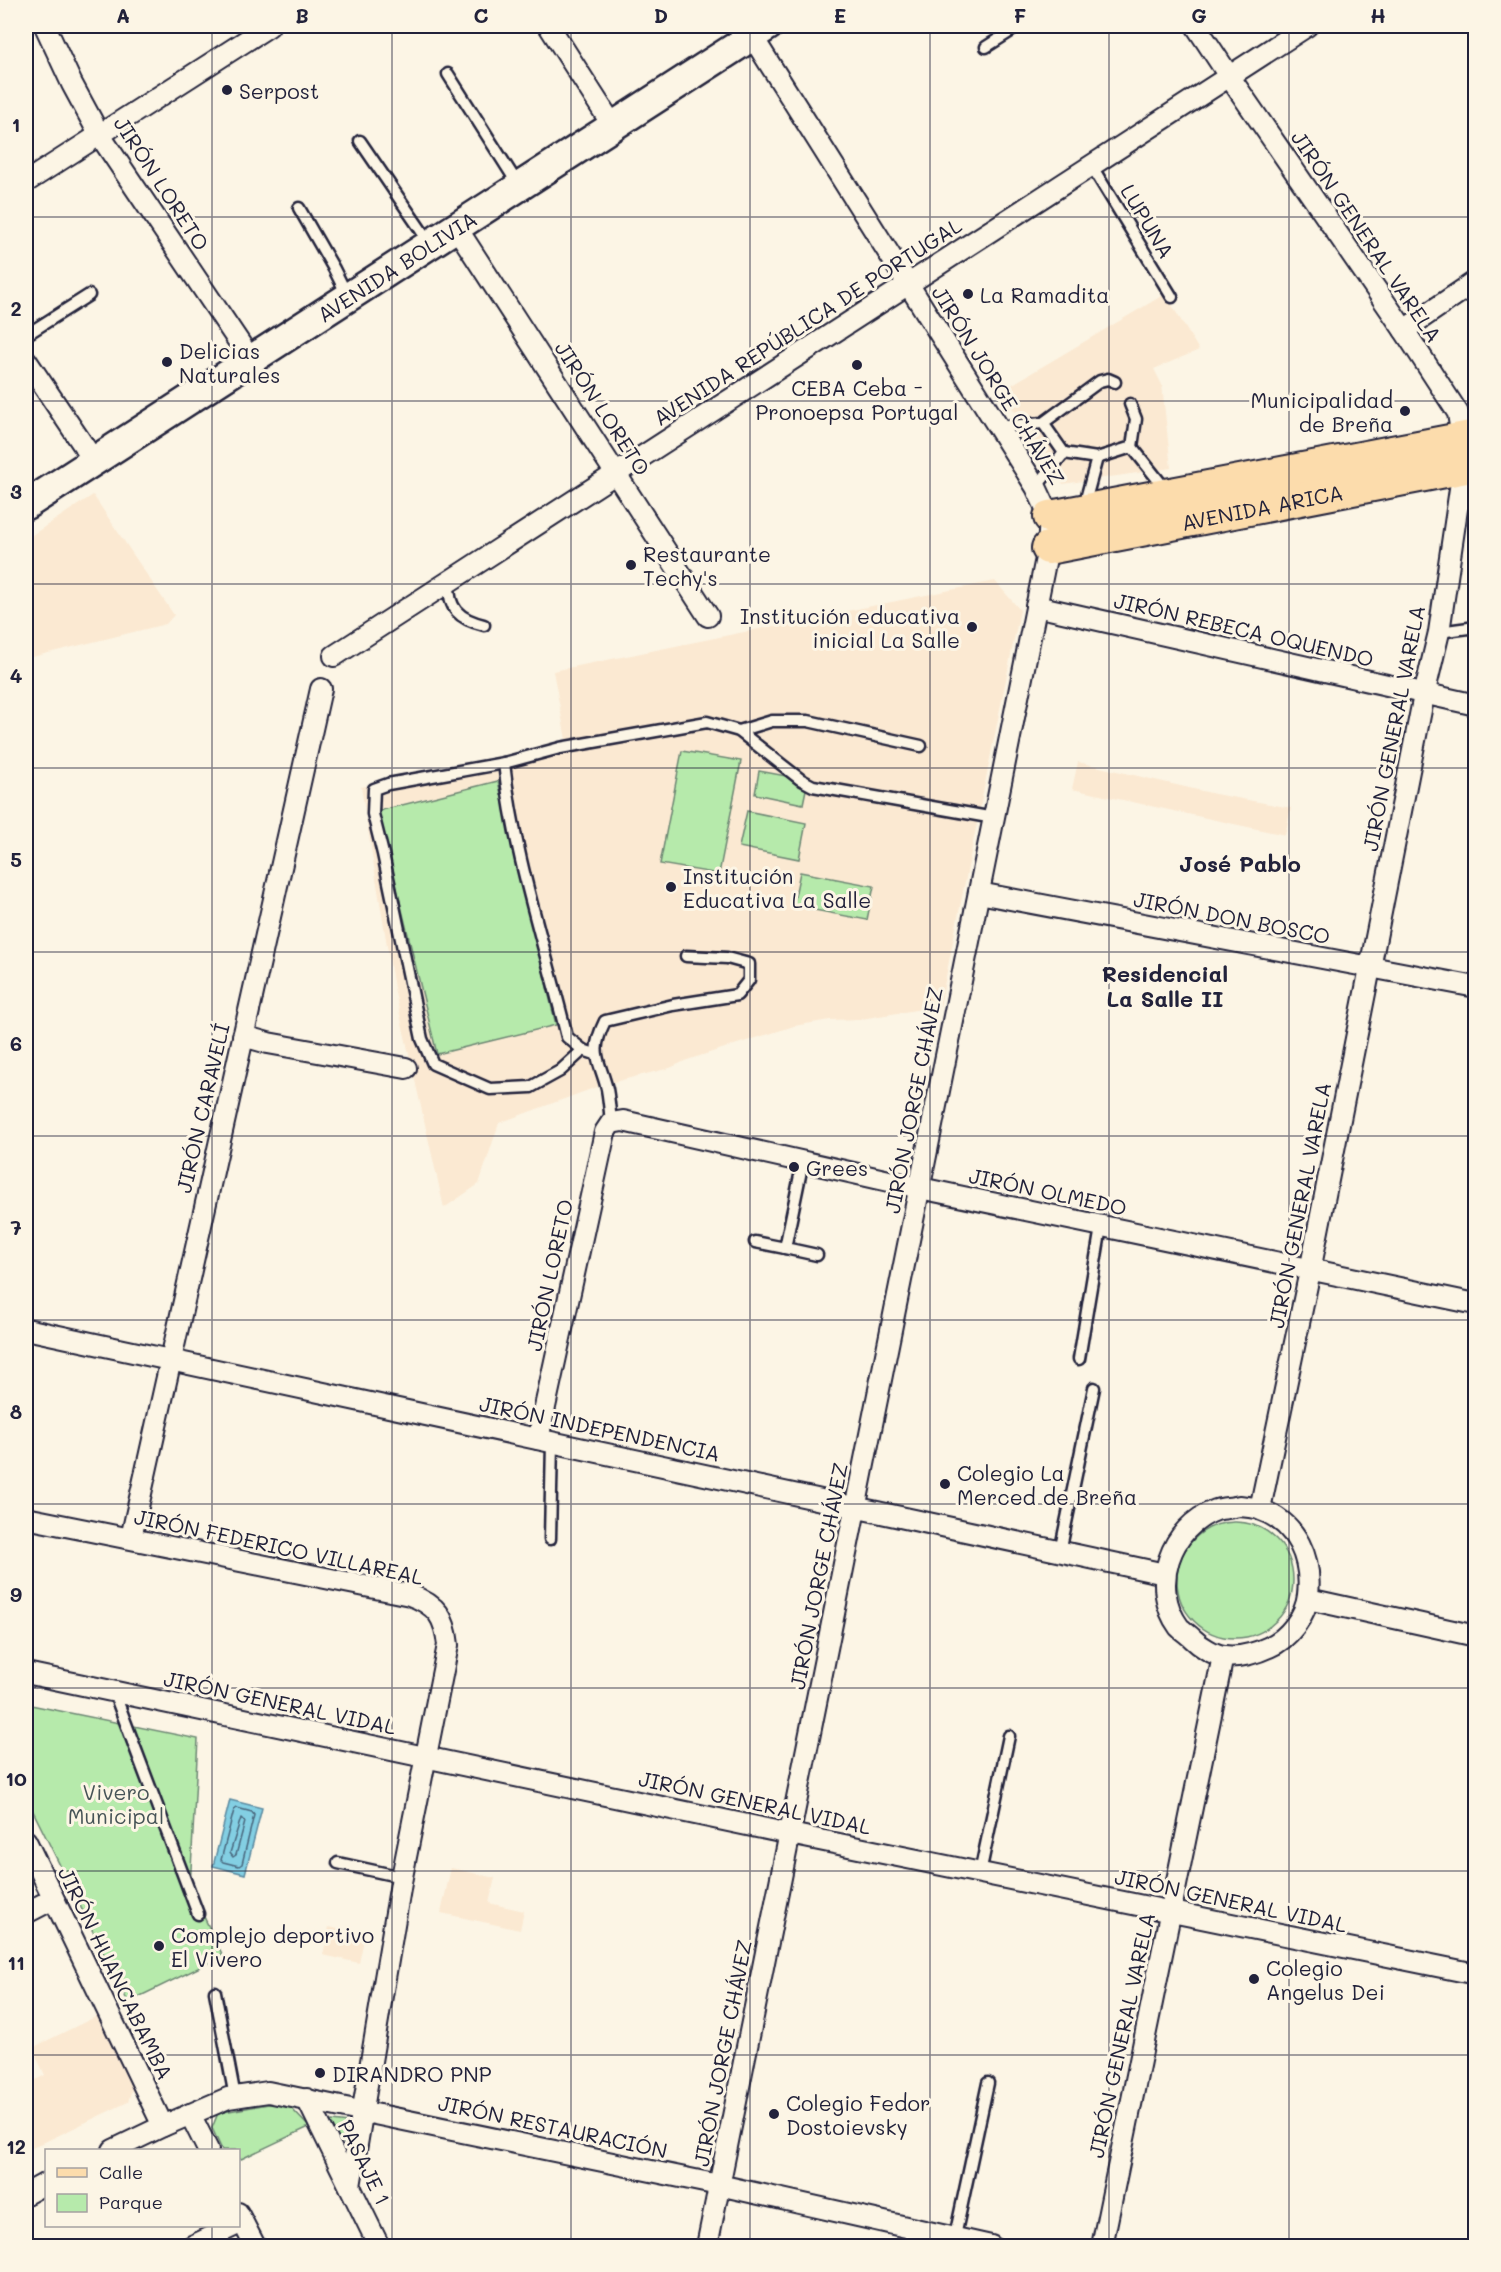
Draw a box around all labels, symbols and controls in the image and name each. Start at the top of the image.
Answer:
text: A [116,2,130,28]
text: B [295,2,309,28]
text: C [474,2,489,28]
text: D [654,2,668,28]
text: E [834,2,846,28]
text: F [1014,2,1027,28]
text: G [1191,2,1207,28]
text: H [1370,2,1386,28]
place label: Serpost [239,77,319,104]
marker: Serpost [220,83,234,97]
text: 1 [12,111,20,137]
street label: JIRÓN LORETO [109,111,215,255]
street label: JIRÓN GENERAL VARELA [1286,125,1448,347]
street label: LUPUNA [1115,179,1181,263]
street label: AVENIDA BOLIVIA [312,204,481,327]
street label: AVENIDA REPÚBLICA DE PORTUGAL [648,211,966,431]
street label: JIRÓN JORGE CHÁVEZ [927,280,1071,490]
place label: La Ramadita [980,281,1109,308]
marker: La Ramadita [961,287,975,301]
text: 2 [10,295,22,321]
street label: JIRÓN LORETO [550,336,656,480]
place label: Delicias Naturales [179,337,280,388]
marker: Delicias Naturales [160,355,174,369]
marker: CEBA Ceba - Pronoepsa Portugal [850,358,864,372]
place label: CEBA Ceba - Pronoepsa Portugal [756,374,958,425]
place label: Municipalidad de Breña [1250,386,1393,437]
marker: Municipalidad de Breña [1398,404,1412,418]
text: 3 [10,478,22,504]
street label: AVENIDA ARICA [1179,478,1345,535]
place label: Restaurante Techy's [643,540,771,591]
marker: Restaurante Techy's [624,558,638,572]
street label: JIRÓN REBECA OQUENDO [1112,586,1376,672]
place label: Institución educativa inicial La Salle [740,602,960,653]
street label: JIRÓN GENERAL VARELA [1356,603,1430,853]
marker: Institución educativa inicial La Salle [965,620,979,634]
text: 4 [10,662,23,688]
text: 5 [10,846,22,872]
district label: José Pablo [1179,849,1301,878]
place label: Institución Educativa La Salle [683,862,871,913]
marker: Institución Educativa La Salle [664,880,678,894]
street label: JIRÓN DON BOSCO [1132,885,1332,949]
district label: Residencial La Salle II [1102,959,1228,1013]
street label: JIRÓN JORGE CHÁVEZ [878,985,948,1215]
street label: JIRÓN CARAVELÍ [169,1021,235,1195]
text: 6 [10,1030,22,1056]
street label: JIRÓN GENERAL VARELA [1262,1080,1336,1330]
place label: Grees [806,1154,868,1181]
marker: Grees [787,1160,801,1174]
street label: JIRÓN OLMEDO [967,1161,1129,1221]
street label: JIRÓN LORETO [520,1197,578,1353]
text: 7 [10,1214,22,1240]
street label: JIRÓN INDEPENDENCIA [477,1389,723,1467]
text: 8 [10,1398,22,1424]
place label: Colegio La Merced de Breña [957,1459,1137,1510]
street label: JIRÓN JORGE CHÁVEZ [783,1461,853,1691]
marker: Colegio La Merced de Breña [938,1477,952,1491]
street label: JIRÓN FEDERICO VILLAREAL [132,1502,426,1590]
text: 9 [10,1581,22,1607]
street label: JIRÓN GENERAL VIDAL [161,1664,399,1740]
street label: JIRÓN GENERAL VIDAL [636,1764,874,1840]
text: 10 [5,1765,27,1791]
park label: Vivero Municipal [68,1778,164,1829]
street label: JIRÓN HUANCABAMBA [53,1862,179,2084]
street label: JIRÓN GENERAL VIDAL [1112,1862,1350,1938]
street label: JIRÓN GENERAL VARELA [1082,1910,1160,2160]
place label: Complejo deportivo El Vivero [171,1921,374,1972]
street label: JIRÓN JORGE CHÁVEZ [687,1938,757,2168]
marker: Complejo deportivo El Vivero [152,1939,166,1953]
text: 11 [7,1949,25,1975]
place label: Colegio Angelus Dei [1266,1954,1385,2005]
marker: Colegio Angelus Dei [1247,1972,1261,1986]
place label: DIRANDRO PNP [332,2060,492,2087]
marker: DIRANDRO PNP [313,2066,327,2080]
street label: JIRÓN RESTAURACIÓN [436,2089,670,2163]
place label: Colegio Fedor Dostoievsky [786,2089,931,2140]
marker: Colegio Fedor Dostoievsky [767,2107,781,2121]
street label: PASAJE 1 [333,2115,397,2209]
text: 12 [6,2133,26,2159]
legend [45,2149,240,2227]
text: Calle [99,2160,143,2184]
text: Parque [99,2190,163,2214]

